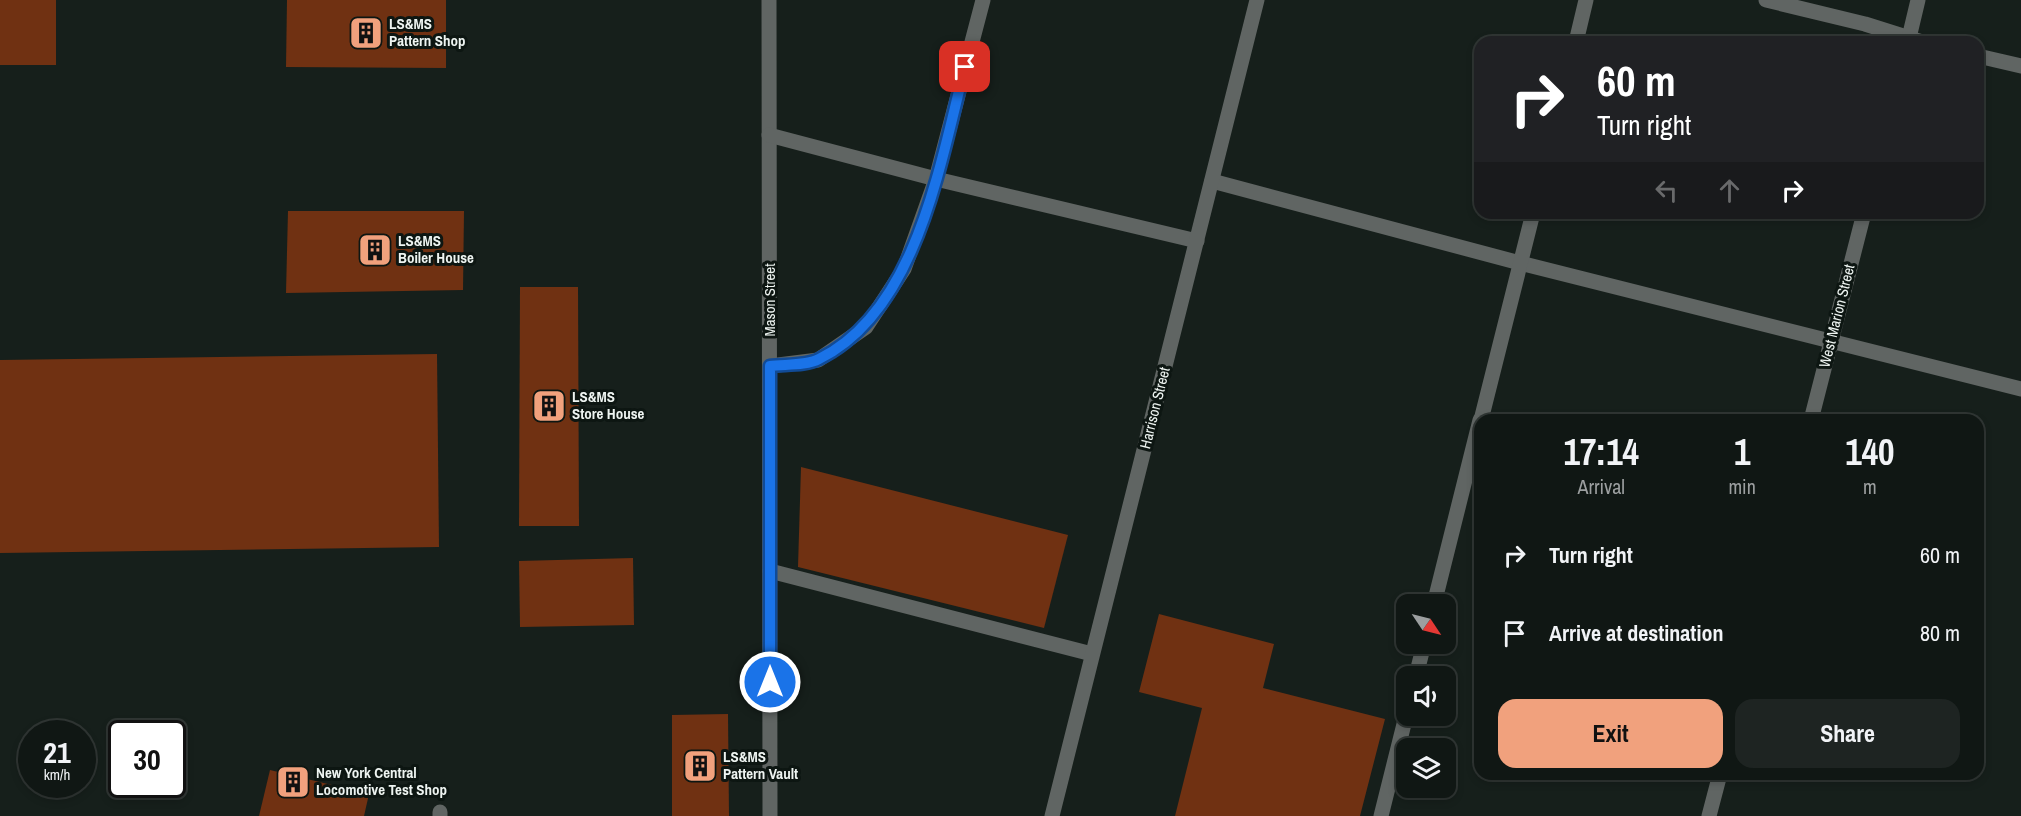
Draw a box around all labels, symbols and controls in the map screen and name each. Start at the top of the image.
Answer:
place label: LS&MS Pattern Shop [389,13,466,51]
building icon: LS&MS Pattern Shop [348,15,384,51]
pin [939,41,990,92]
icon: arrive [948,50,981,83]
text: 60 m [1597,53,1676,109]
icon: right [1498,60,1576,138]
text: Turn right [1597,107,1691,143]
icon: left [1650,174,1683,207]
icon: ahead [1713,174,1746,207]
icon: right [1776,174,1809,207]
place label: LS&MS Boiler House [398,230,474,268]
building icon: LS&MS Boiler House [357,232,393,268]
street label: West Marion Street [1814,261,1860,370]
street label: Mason Street [759,263,780,337]
street label: Harrison Street [1134,364,1175,451]
place label: LS&MS Store House [572,386,645,424]
building icon: LS&MS Store House [531,388,567,424]
text: 17:14 [1563,428,1639,476]
text: 1 [1734,428,1750,476]
text: 140 [1845,428,1895,476]
text: Arrival [1578,473,1625,500]
text: min [1728,473,1756,500]
text: m [1863,473,1877,500]
icon: right [1498,539,1531,572]
text: Turn right [1549,540,1633,570]
text: 60 m [1920,540,1960,570]
north arrow [1396,594,1456,654]
map controls [1396,594,1456,798]
icon: arrive [1498,617,1531,650]
text: Arrive at destination [1549,618,1723,648]
text: 80 m [1920,618,1960,648]
position arrow [738,650,802,714]
button: sound [1396,666,1456,726]
button: Exit [1498,699,1723,768]
button: Share [1735,699,1960,768]
speed limit sign: 30 [108,720,186,798]
text: 21 [43,732,71,772]
button: layers [1396,738,1456,798]
place label: LS&MS Pattern Vault [723,746,798,784]
building icon: LS&MS Pattern Vault [682,748,718,784]
place label: New York Central Locomotive Test Shop [316,762,447,800]
text: km/h [44,764,70,785]
building icon: New York Central Locomotive Test Shop [275,764,311,800]

